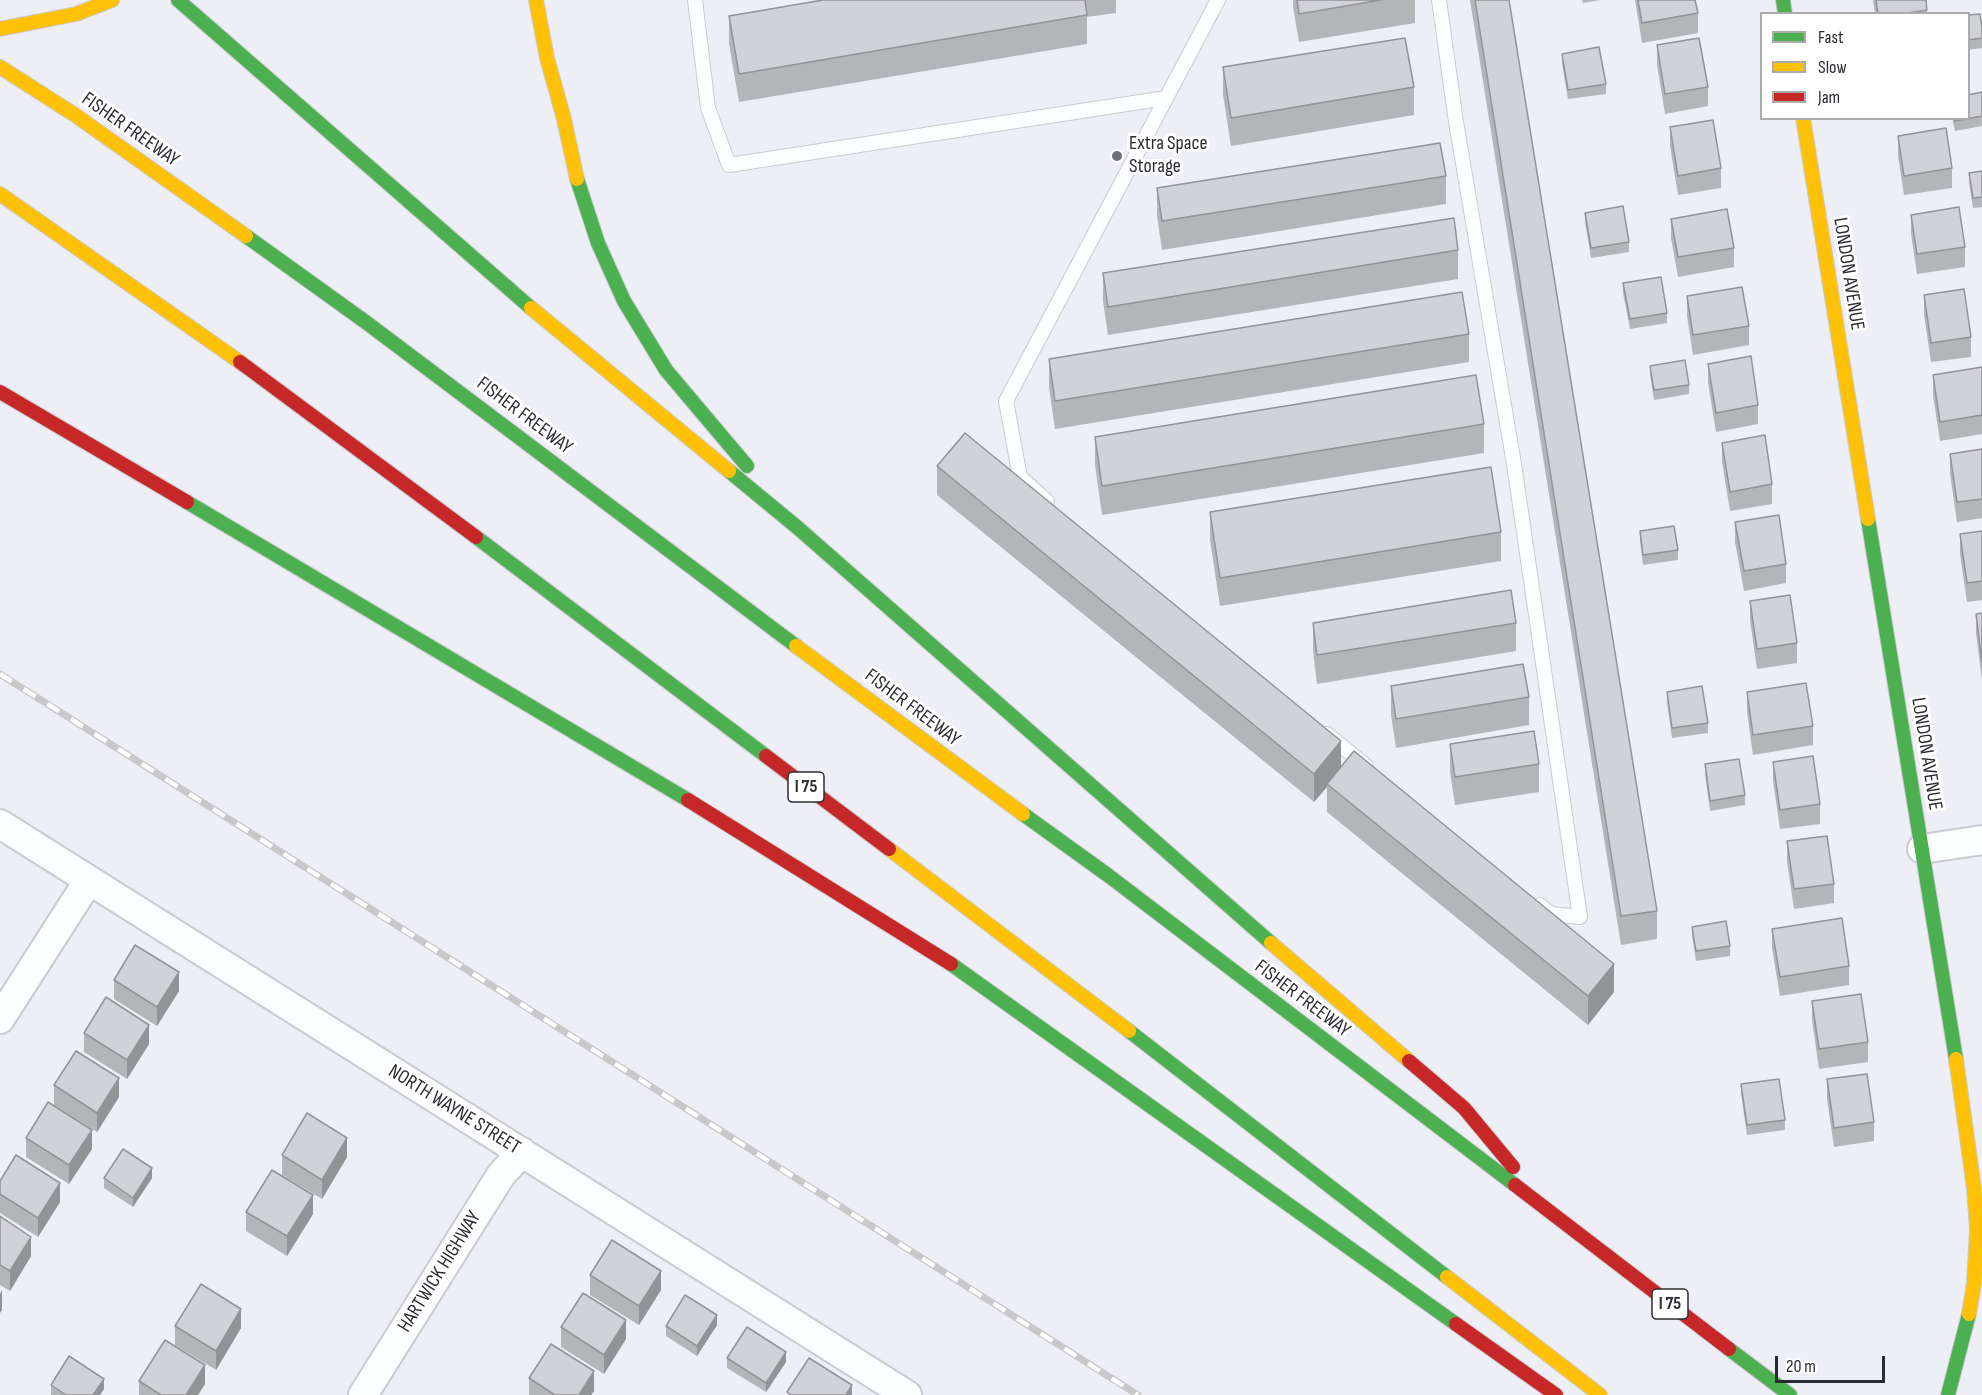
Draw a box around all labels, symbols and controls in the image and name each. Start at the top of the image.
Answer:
legend [1760,12,1970,120]
text: Fast [1818,27,1843,48]
text: Slow [1818,57,1847,78]
text: Jam [1818,87,1840,108]
street label: FISHER FREEWAY [77,88,183,172]
place label: Extra Space Storage [1129,132,1208,179]
marker: Extra Space Storage [1110,149,1124,163]
street label: LONDON AVENUE [1827,216,1869,332]
street label: FISHER FREEWAY [471,372,577,460]
street label: FISHER FREEWAY [859,664,965,752]
street label: LONDON AVENUE [1905,696,1947,812]
road number: I 75 [788,772,824,802]
street label: FISHER FREEWAY [1249,955,1355,1043]
street label: NORTH WAYNE STREET [384,1060,524,1160]
street label: HARTWICK HIGHWAY [393,1207,487,1337]
road number: I 75 [1652,1289,1688,1319]
scale bar [1778,1344,1888,1382]
text: 20 m [1786,1356,1816,1377]

